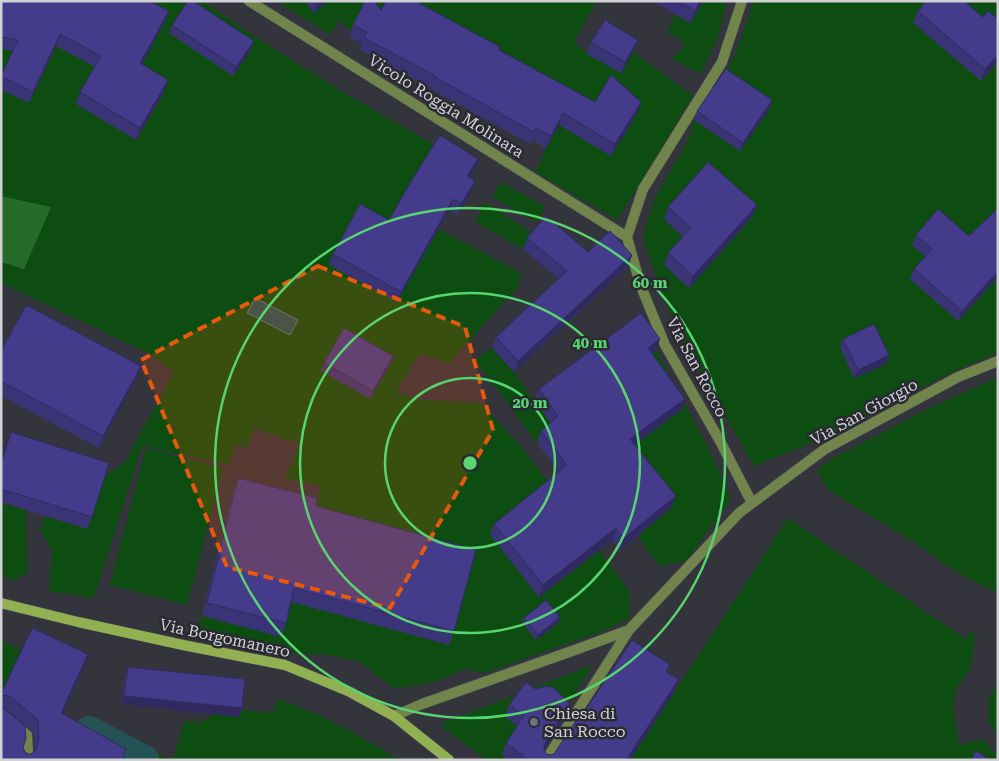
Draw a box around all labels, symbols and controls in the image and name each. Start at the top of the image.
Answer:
street label: Vicolo Roggia Molinara [365,50,528,162]
text: 60 m [632,274,668,292]
street label: Via San Rocco [663,314,731,420]
text: 40 m [572,334,608,352]
street label: Via San Giorgio [807,375,921,449]
text: 20 m [512,394,548,412]
centre of rings [461,454,479,472]
street label: Via Borgomanero [158,615,292,661]
place label: Chiesa di San Rocco [544,704,626,741]
marker: Chiesa di San Rocco [528,716,540,728]

